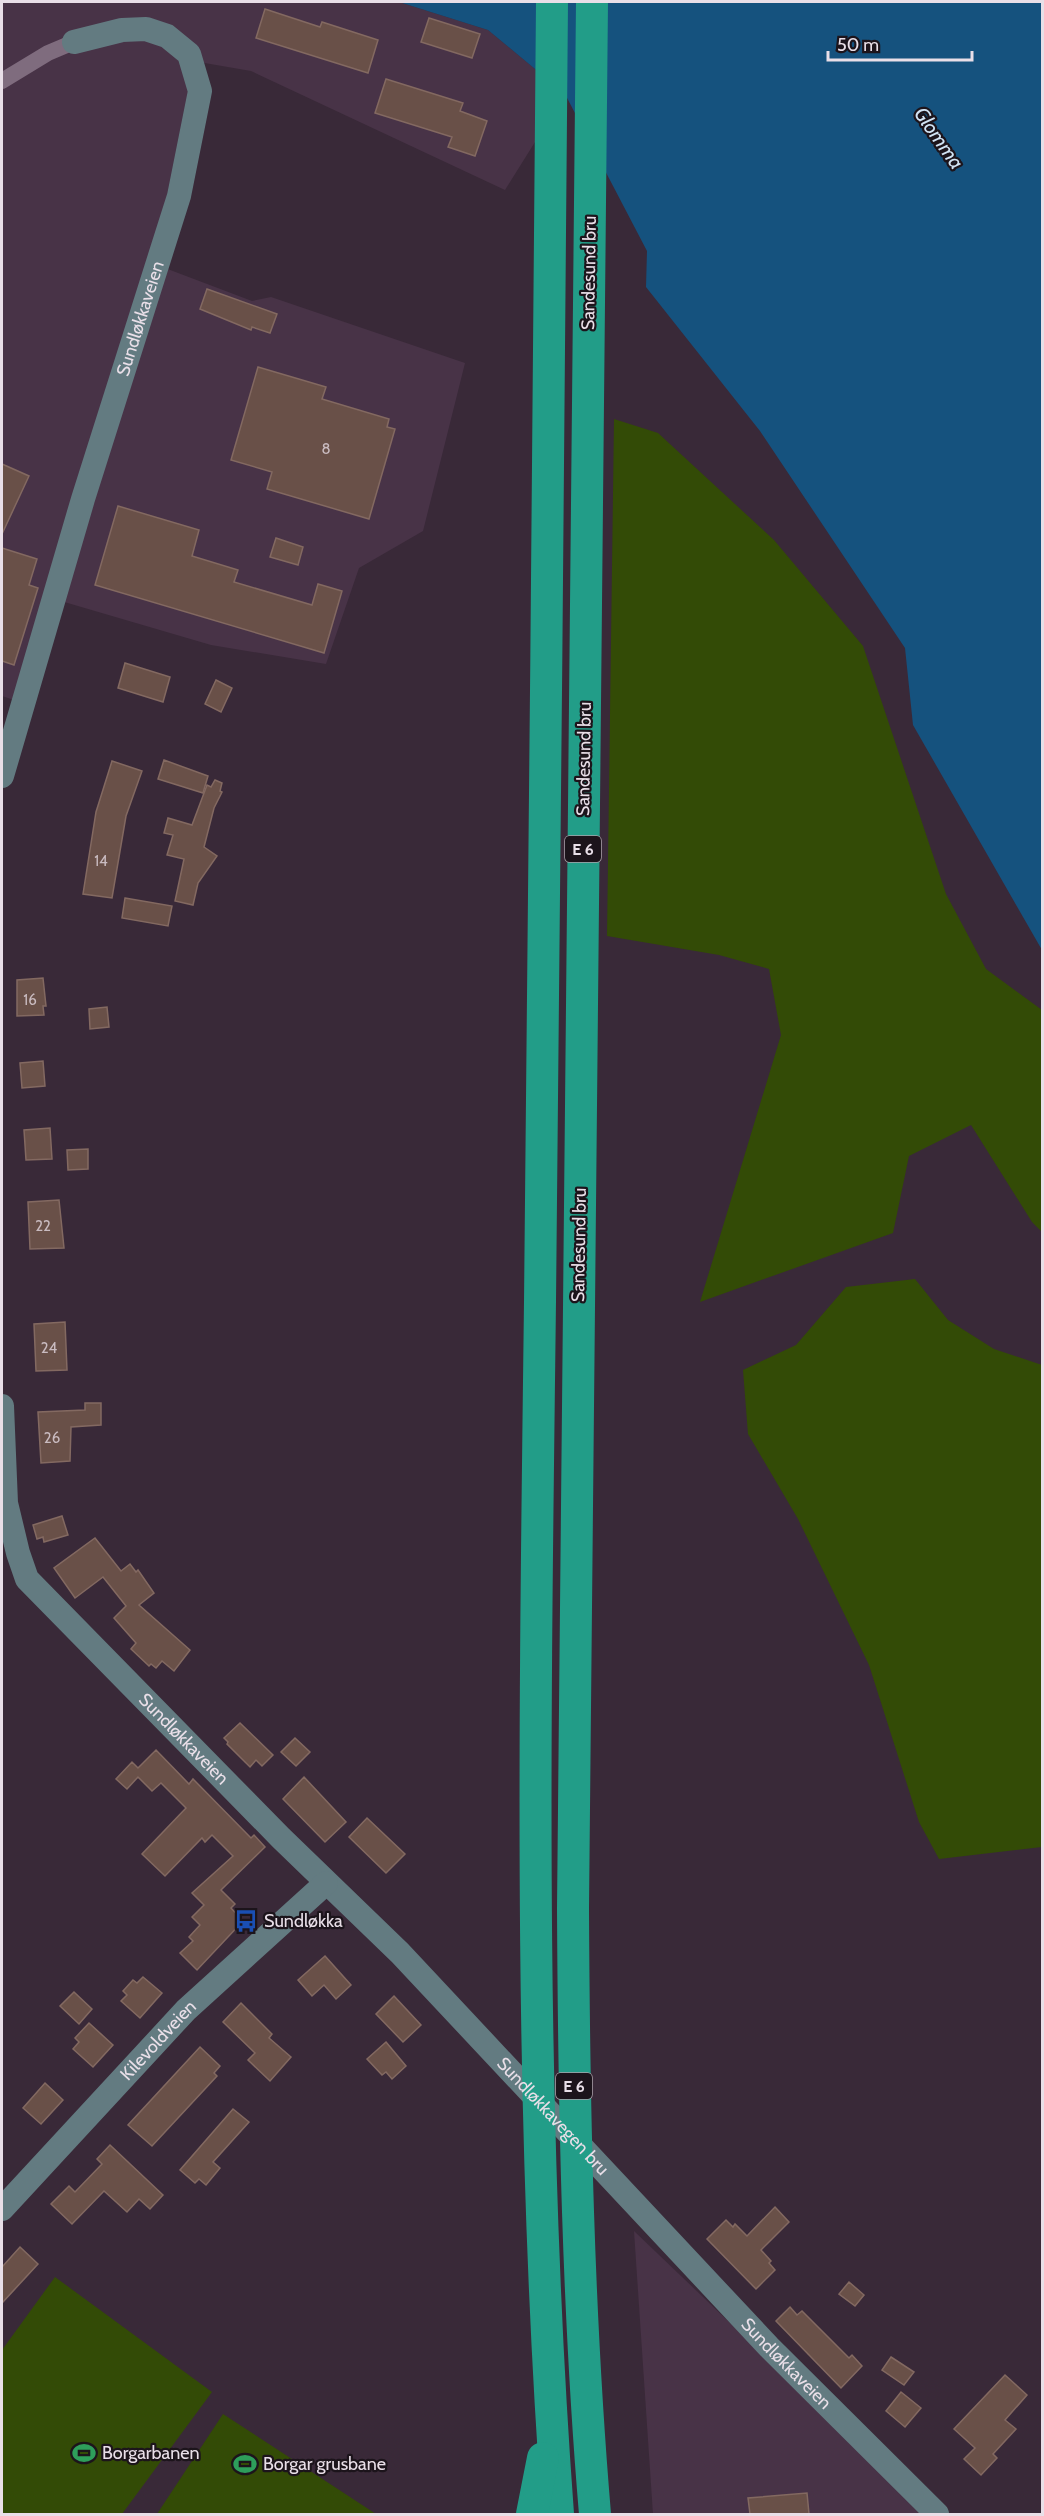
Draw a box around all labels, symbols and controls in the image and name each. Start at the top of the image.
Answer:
scale bar [828,24,972,62]
text: 50 m [837,34,879,56]
water label: Glomma [909,102,969,174]
street label: Sandesund bru [577,216,601,330]
street label: Sundløkkaveien [112,258,169,379]
house number: 8 [321,440,331,458]
street label: Sandesund bru [572,702,596,816]
road number: E 6 [565,836,601,862]
house number: 14 [94,852,108,870]
house number: 16 [23,991,37,1009]
street label: Sandesund bru [567,1188,591,1302]
house number: 22 [35,1217,51,1235]
house number: 24 [41,1339,58,1357]
house number: 26 [44,1429,60,1447]
street label: Sundløkkaveien [134,1689,233,1789]
bus stop icon: Sundløkka [233,1908,259,1934]
place label: Sundløkka [264,1910,343,1932]
street label: Kilevoldveien [116,1995,201,2085]
street label: Sundløkkavegen bru [492,2053,614,2180]
road number: E 6 [556,2073,592,2099]
street label: Sundløkkaveien [737,2313,836,2414]
sports icon: Borgarbanen [71,2440,97,2466]
place label: Borgarbanen [102,2442,200,2464]
sports icon: Borgar grusbane [232,2451,258,2477]
place label: Borgar grusbane [263,2453,386,2475]

